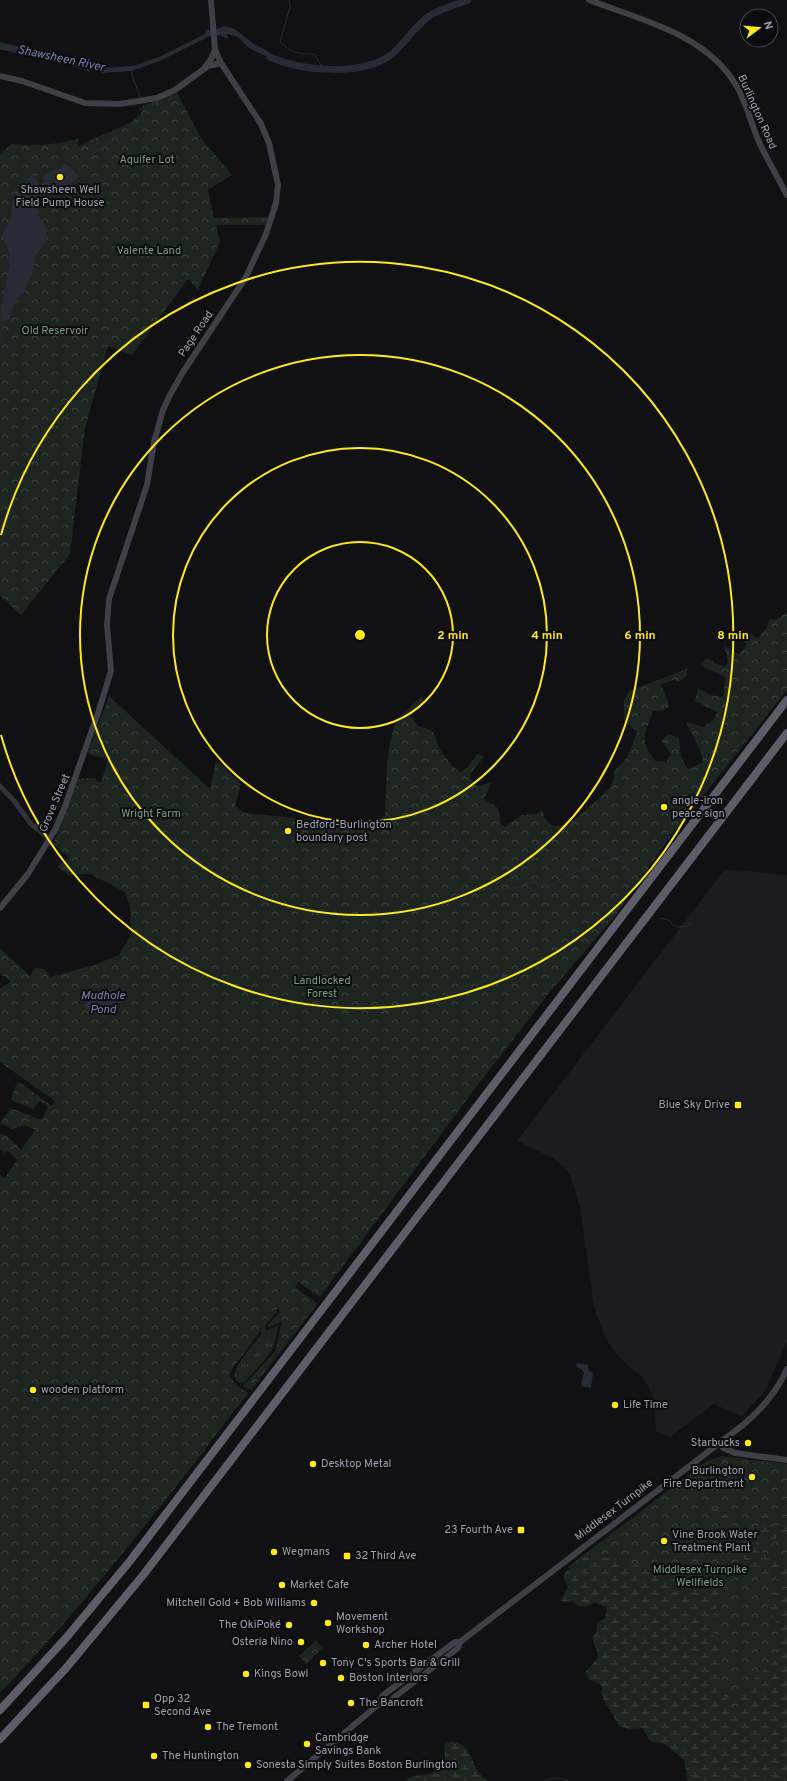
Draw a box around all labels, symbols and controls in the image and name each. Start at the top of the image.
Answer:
north arrow [739,8,779,48]
text: N [760,20,775,31]
water label: Shawsheen River [16,42,107,76]
street label: Burlington Road [734,72,780,152]
park label: Aquifer Lot [119,153,175,167]
marker: Shawsheen Well Field Pump House [55,172,65,182]
place label: Shawsheen Well Field Pump House [16,183,105,210]
park label: Valente Land [117,244,181,258]
street label: Page Road [175,308,217,360]
park label: Old Reservoir [22,324,89,338]
centre of rings [353,628,367,642]
text: 2 min [437,628,469,644]
text: 4 min [531,628,563,644]
text: 6 min [624,628,656,644]
text: 8 min [717,628,749,644]
street label: Grove Street [36,772,74,834]
place label: angle-iron peace sign [672,794,725,821]
marker: angle-iron peace sign [659,802,669,812]
park label: Wright Farm [121,807,181,821]
place label: Bedford-Burlington boundary post [296,818,392,845]
marker: Bedford-Burlington boundary post [283,826,293,836]
park label: Landlocked Forest [293,974,351,1001]
water label: Mudhole Pond [81,988,126,1018]
place label: Blue Sky Drive [659,1098,730,1112]
marker: Blue Sky Drive [733,1100,743,1110]
place label: wooden platform [41,1383,124,1397]
marker: wooden platform [28,1385,38,1395]
place label: Life Time [623,1398,668,1412]
marker: Life Time [610,1400,620,1410]
place label: Starbucks [691,1436,740,1450]
marker: Starbucks [743,1438,753,1448]
place label: Desktop Metal [321,1457,391,1471]
marker: Desktop Metal [308,1459,318,1469]
place label: Burlington Fire Department [663,1464,744,1491]
marker: Burlington Fire Department [747,1472,757,1482]
street label: Middlesex Turnpike [572,1476,656,1544]
place label: 23 Fourth Ave [444,1523,513,1537]
marker: 23 Fourth Ave [516,1525,526,1535]
place label: Vine Brook Water Treatment Plant [672,1528,758,1555]
marker: Vine Brook Water Treatment Plant [659,1536,669,1546]
place label: Wegmans [282,1545,330,1559]
marker: Wegmans [269,1547,279,1557]
place label: 32 Third Ave [355,1549,417,1563]
marker: 32 Third Ave [342,1551,352,1561]
park label: Middlesex Turnpike Wellfields [653,1563,747,1590]
place label: Market Cafe [290,1578,349,1592]
marker: Market Cafe [277,1580,287,1590]
place label: Mitchell Gold + Bob Williams [166,1596,306,1610]
marker: Mitchell Gold + Bob Williams [309,1598,319,1608]
place label: Movement Workshop [336,1610,388,1637]
place label: The OkiPoké [219,1618,281,1632]
marker: Movement Workshop [323,1618,333,1628]
marker: The OkiPoké [284,1620,294,1630]
place label: Osteria Nino [232,1635,293,1649]
marker: Osteria Nino [296,1637,306,1647]
place label: Archer Hotel [374,1638,437,1652]
marker: Archer Hotel [361,1640,371,1650]
place label: Tony C's Sports Bar & Grill [331,1656,460,1670]
marker: Tony C's Sports Bar & Grill [318,1658,328,1668]
place label: Kings Bowl [254,1667,308,1681]
marker: Kings Bowl [241,1669,251,1679]
place label: Boston Interiors [349,1671,428,1685]
marker: Boston Interiors [336,1673,346,1683]
place label: Opp 32 Second Ave [154,1692,211,1719]
place label: The Bancroft [359,1696,423,1710]
marker: The Bancroft [346,1698,356,1708]
marker: Opp 32 Second Ave [141,1700,151,1710]
place label: The Tremont [216,1720,278,1734]
marker: The Tremont [203,1722,213,1732]
place label: Cambridge Savings Bank [315,1731,382,1758]
marker: Cambridge Savings Bank [302,1739,312,1749]
place label: The Huntington [162,1749,239,1763]
marker: The Huntington [149,1751,159,1761]
place label: Sonesta Simply Suites Boston Burlington [256,1758,457,1772]
marker: Sonesta Simply Suites Boston Burlington [243,1760,253,1770]

